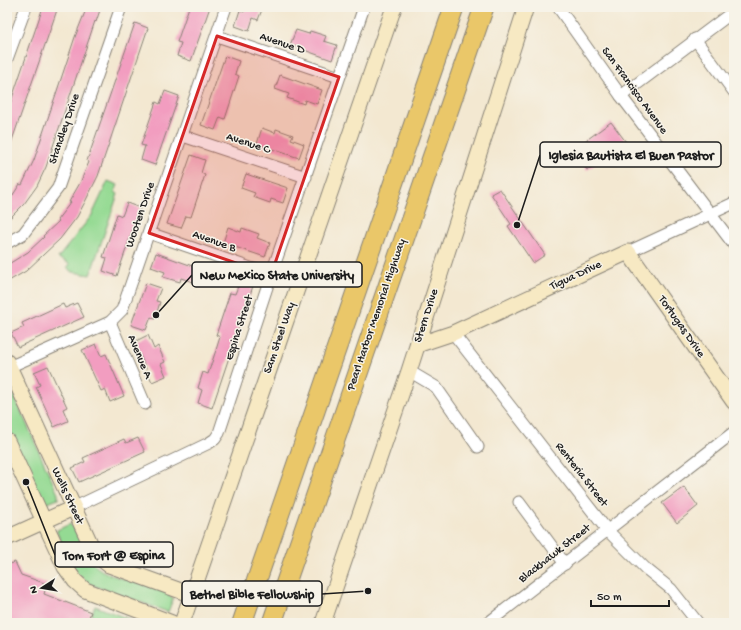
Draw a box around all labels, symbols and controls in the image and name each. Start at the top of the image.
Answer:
street label: Avenue D [258,30,307,58]
street label: San Francisco Avenue [598,45,671,138]
street label: Standley Drive [46,91,84,166]
street label: Avenue C [224,130,273,158]
callout: Iglesia Bautista El Buen Pastor [540,142,721,167]
text: Iglesia Bautista El Buen Pastor [548,149,715,164]
street label: Wooten Drive [123,180,159,250]
street label: Avenue B [190,228,238,256]
street label: Pearl Harbor Memorial Highway [344,237,410,394]
street label: Tigua Drive [547,258,605,294]
callout: New Mexico State University [192,262,362,287]
text: New Mexico State University [200,269,355,284]
street label: Stern Drive [412,287,442,345]
street label: Tortugas Drive [654,292,708,361]
street label: Espina Street [223,293,257,362]
street label: Sam Steel Way [261,300,299,376]
street label: Avenue A [124,333,155,382]
street label: Renteria Street [552,440,611,511]
street label: Wells Street [48,465,87,528]
street label: Blackhawk Street [515,521,595,587]
callout: Tom Fort @ Espina [55,542,173,567]
text: Tom Fort @ Espina [62,549,166,565]
north arrow [22,568,62,608]
callout: Bethel Bible Fellowship [182,581,322,606]
scale bar [591,582,669,608]
text: N [28,585,41,594]
text: Bethel Bible Fellowship [189,588,315,604]
text: 50 m [597,591,622,605]

